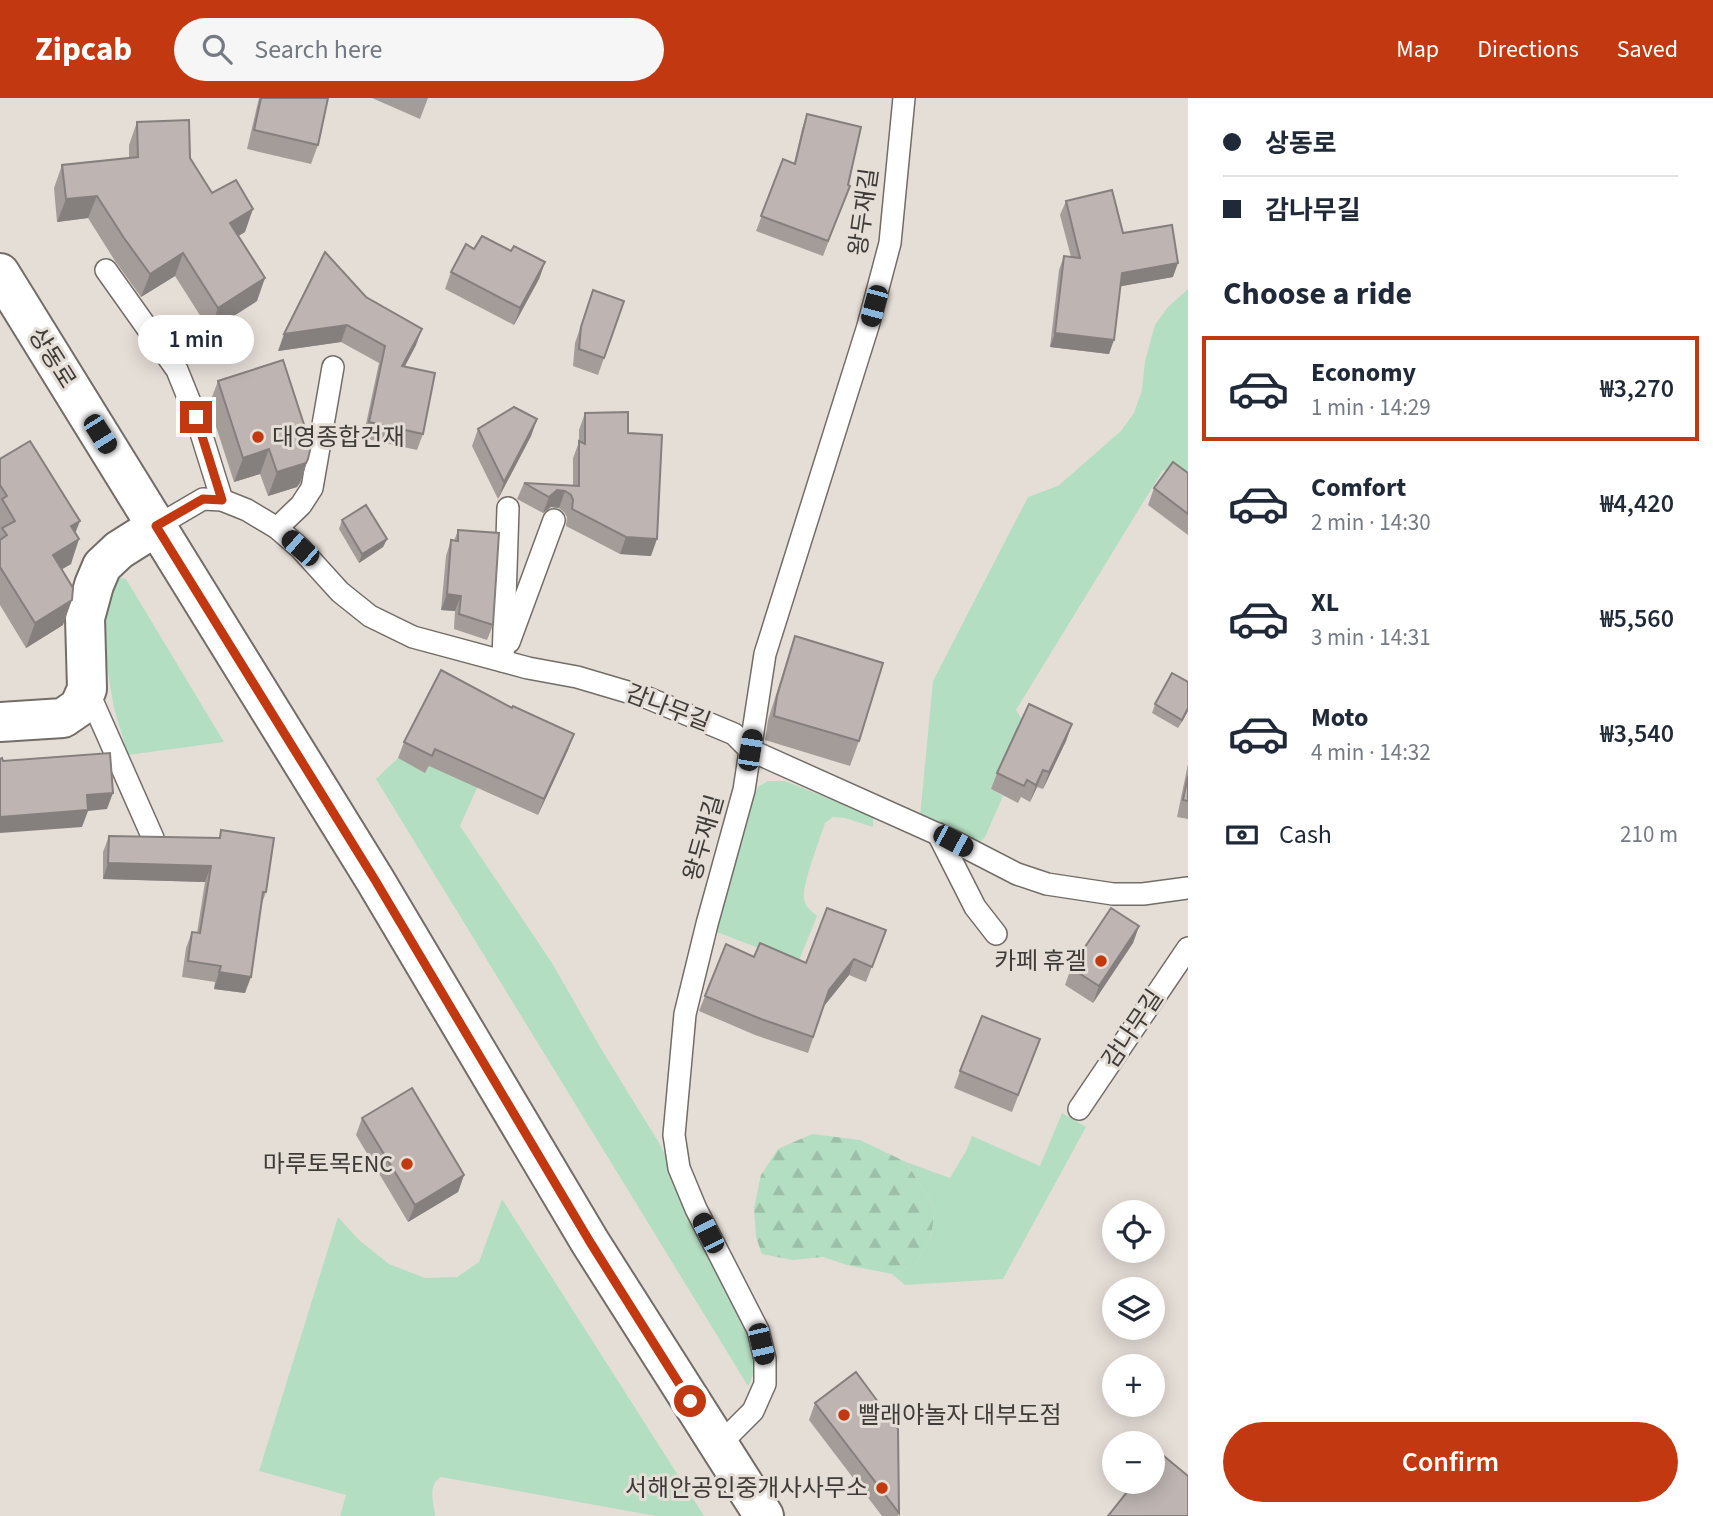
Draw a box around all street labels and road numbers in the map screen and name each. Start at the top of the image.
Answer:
street label: 왕두재길 [841,166,887,258]
street label: 상동로 [20,321,84,395]
street label: 감나무길 [620,676,716,740]
street label: 왕두재길 [675,791,733,885]
street label: 감나무길 [1094,983,1172,1075]

